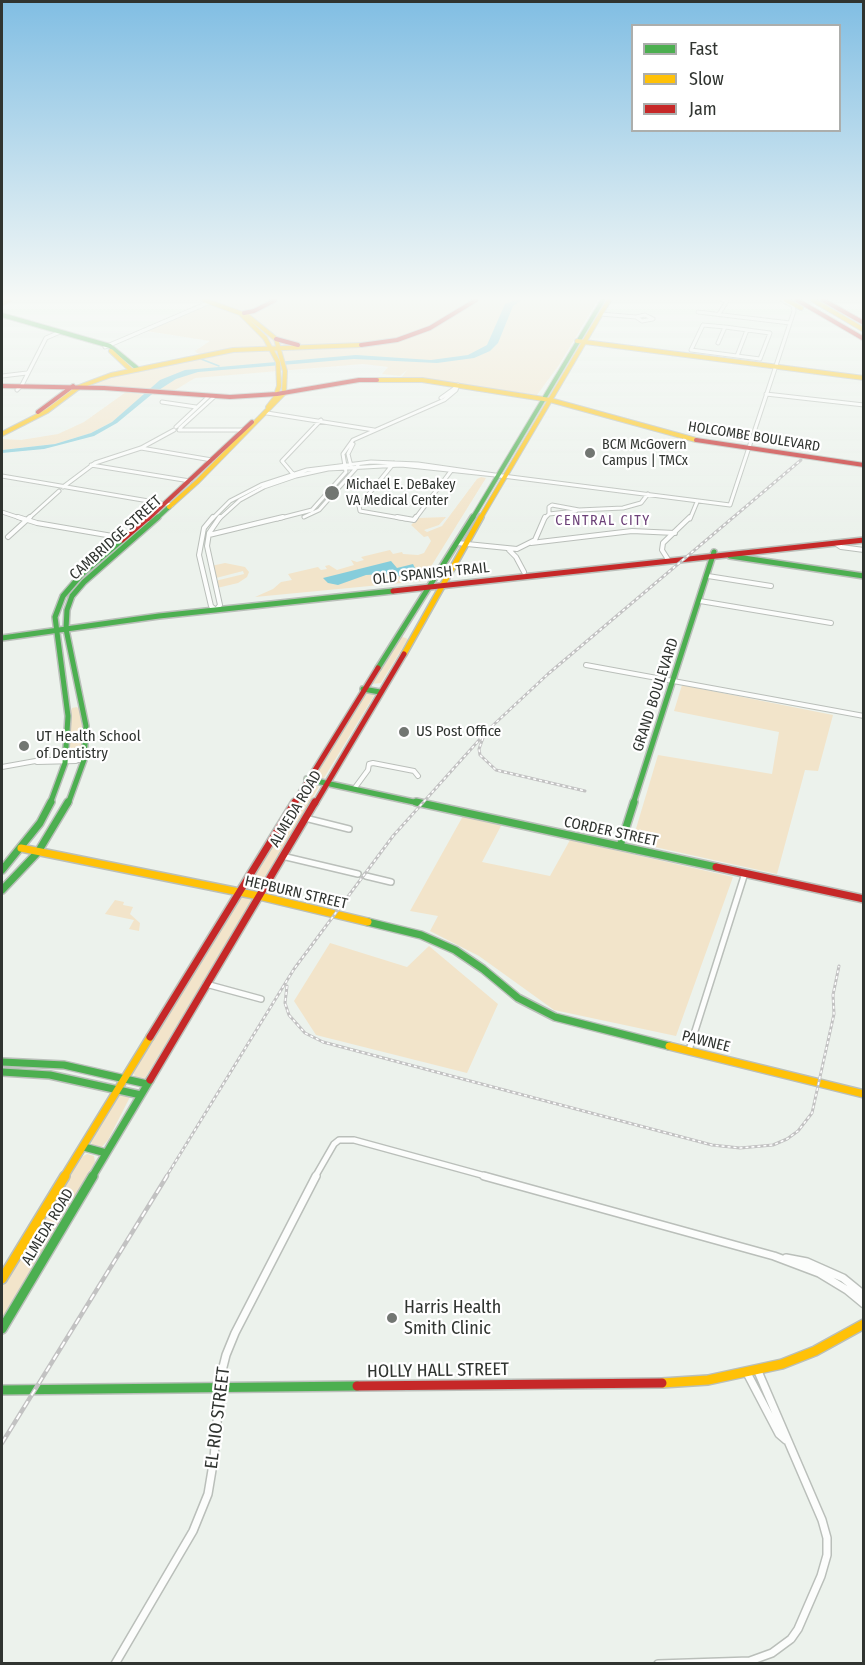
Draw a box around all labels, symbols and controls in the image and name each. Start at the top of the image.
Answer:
legend [631,24,841,132]
text: Fast [689,38,718,60]
text: Slow [689,68,724,90]
text: Jam [689,98,717,120]
street label: HOLCOMBE BOULEVARD [687,418,821,456]
place label: BCM McGovern Campus | TMCx [602,437,688,470]
marker: BCM McGovern Campus | TMCx [583,446,597,460]
place label: Michael E. DeBakey VA Medical Center [346,477,456,509]
marker: Michael E. DeBakey VA Medical Center [323,484,341,502]
street label: CAMBRIDGE STREET [66,492,166,584]
district label: CENTRAL CITY [555,513,651,529]
street label: OLD SPANISH TRAIL [372,559,490,589]
street label: GRAND BOULEVARD [629,636,683,754]
place label: US Post Office [416,723,501,741]
marker: US Post Office [397,725,411,739]
place label: UT Health School of Dentistry [36,728,141,763]
marker: UT Health School of Dentistry [17,739,31,753]
street label: ALMEDA ROAD [266,768,326,850]
street label: CORDER STREET [562,813,660,851]
street label: HEPBURN STREET [243,872,349,914]
street label: PAWNEE [680,1027,732,1057]
street label: ALMEDA ROAD [18,1186,78,1268]
place label: Harris Health Smith Clinic [404,1297,501,1340]
marker: Harris Health Smith Clinic [385,1311,399,1325]
street label: HOLLY HALL STREET [367,1359,509,1383]
street label: EL RIO STREET [201,1366,235,1470]

